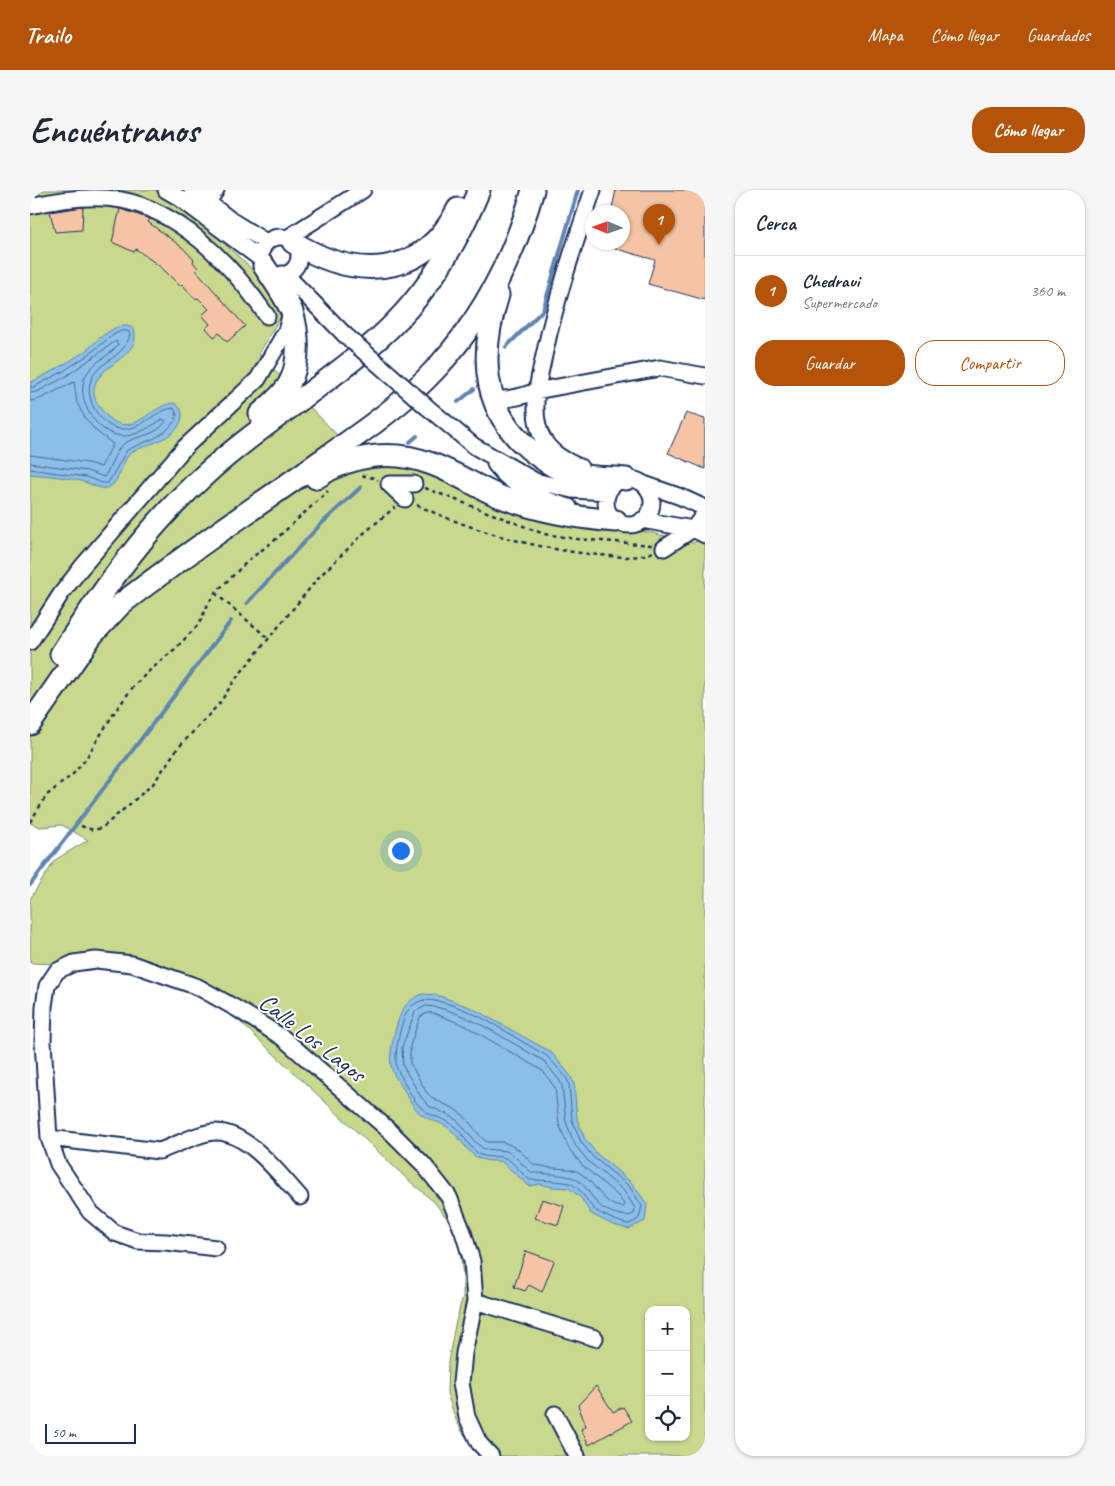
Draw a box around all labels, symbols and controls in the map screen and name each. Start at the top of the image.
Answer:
text: Trailo [25,20,71,50]
text: Mapa [868,24,903,46]
text: Cómo llegar [931,24,999,46]
text: Guardados [1027,24,1090,46]
button: Cómo llegar [972,107,1085,153]
text: Encuéntranos [30,108,199,153]
pin: 1 [643,204,675,245]
north arrow [585,205,630,250]
text: Cerca [755,210,796,236]
text: Chedraui [802,269,859,293]
text: 1 [767,281,775,301]
text: 360 m [1031,281,1065,301]
text: Supermercado [802,293,877,313]
button: Guardar [755,340,905,386]
button: Compartir [915,340,1065,386]
your location [388,838,414,864]
street label: Calle Los Lagos [252,986,374,1091]
map controls [645,1306,690,1441]
button: + [645,1306,690,1351]
button: − [645,1351,690,1396]
button: locate [645,1396,690,1441]
scale bar [45,1421,136,1444]
text: 50 m [52,1424,76,1441]

